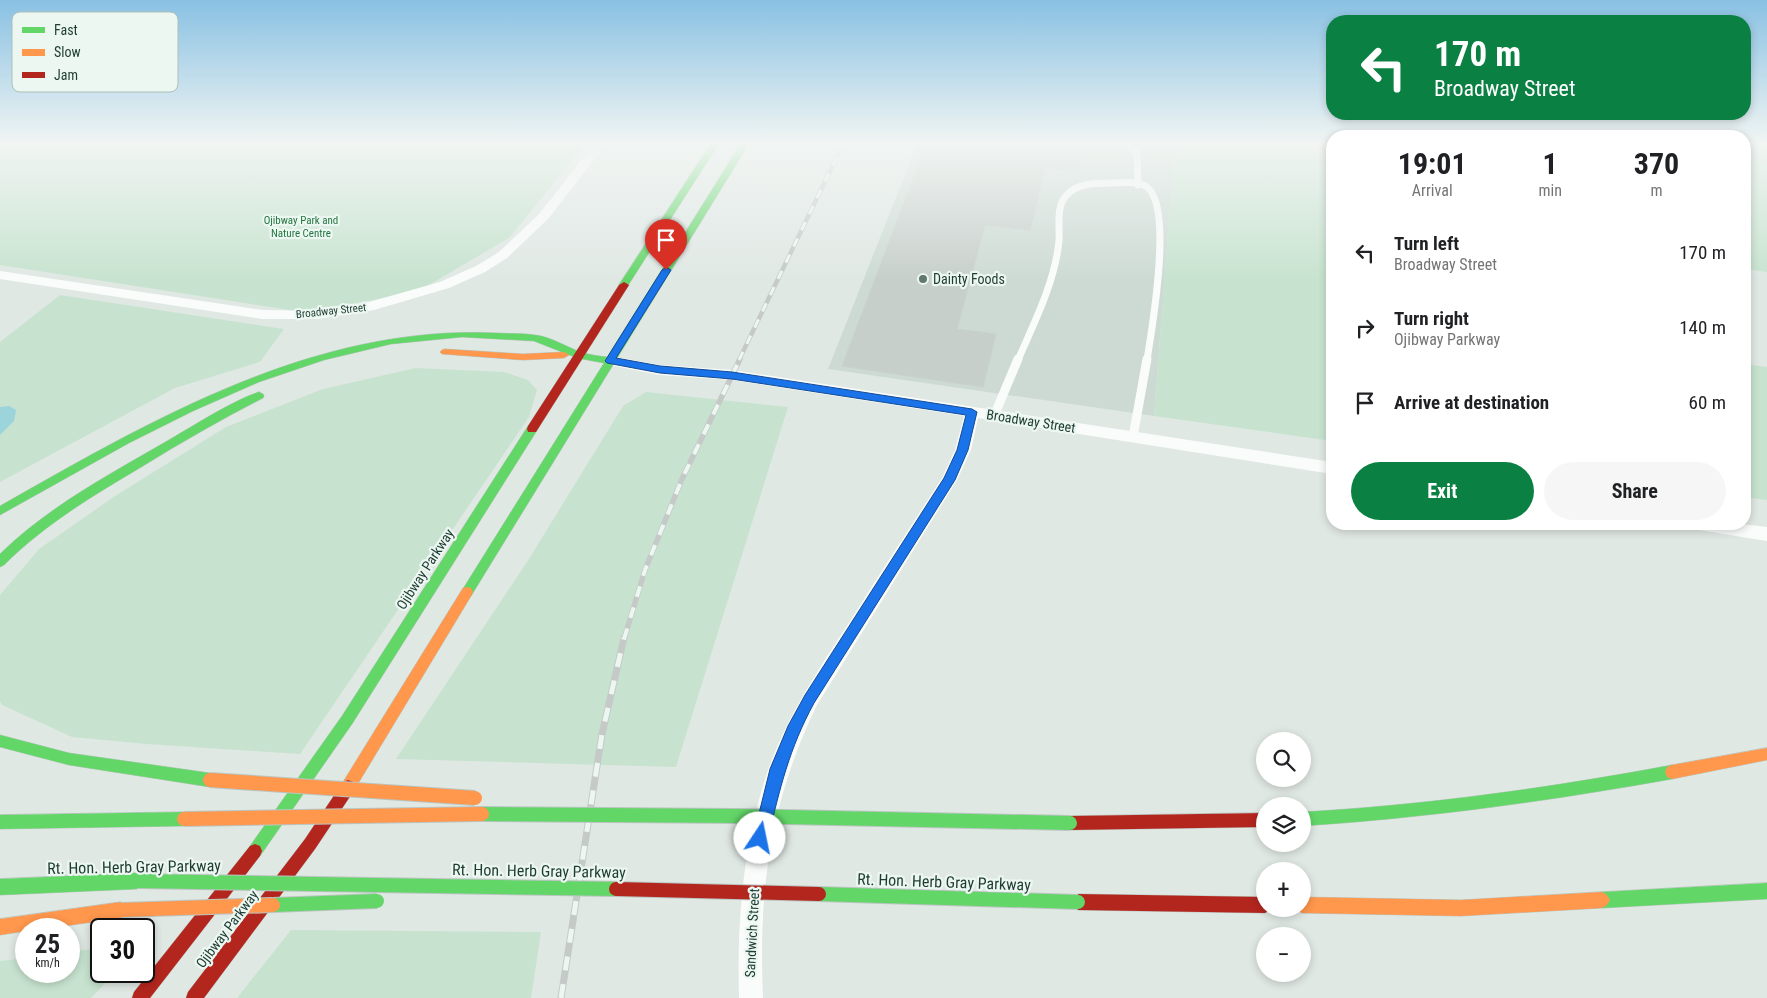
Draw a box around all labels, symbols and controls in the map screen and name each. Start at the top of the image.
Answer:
legend [12,12,178,92]
text: Fast [54,22,78,38]
text: 170 m [1434,34,1521,75]
icon: left [1351,35,1416,100]
text: Slow [54,44,81,60]
text: Jam [54,67,78,83]
text: Broadway Street [1434,76,1575,101]
text: 19:01 [1398,146,1467,181]
text: 1 [1543,146,1558,181]
text: 370 [1634,146,1679,181]
text: Arrival [1412,181,1453,200]
text: min [1538,181,1562,200]
text: m [1650,181,1662,200]
park label: Ojibway Park and Nature Centre [264,214,338,240]
pin [645,219,687,270]
icon: arrive [652,226,680,254]
text: Turn left [1394,232,1459,255]
icon: left [1351,239,1379,267]
text: 170 m [1679,241,1726,264]
text: Broadway Street [1394,255,1497,274]
place label: Dainty Foods [933,271,1005,287]
marker: Dainty Foods [917,273,929,285]
street label: Broadway Street [295,301,367,321]
text: Turn right [1394,307,1469,330]
icon: right [1351,314,1379,342]
text: 140 m [1679,316,1726,339]
text: Ojibway Parkway [1394,330,1500,349]
icon: arrive [1351,389,1379,417]
text: Arrive at destination [1394,391,1549,414]
text: 60 m [1689,391,1726,414]
street label: Broadway Street [985,406,1077,436]
button: Exit [1351,462,1534,520]
button: Share [1544,462,1726,520]
street label: Ojibway Parkway [393,526,457,612]
map controls [1256,732,1311,982]
button: search [1256,732,1311,787]
button: layers [1256,797,1311,852]
position arrow [733,811,785,863]
street label: Rt. Hon. Herb Gray Parkway [47,856,221,878]
street label: Rt. Hon. Herb Gray Parkway [452,860,626,882]
button: + [1256,862,1311,917]
street label: Rt. Hon. Herb Gray Parkway [857,869,1031,895]
street label: Ojibway Parkway [193,887,261,971]
street label: Sandwich Street [742,888,762,978]
speed limit sign: 30 [90,918,155,983]
button: − [1256,927,1311,982]
text: 25 [35,930,60,959]
text: km/h [35,956,60,970]

